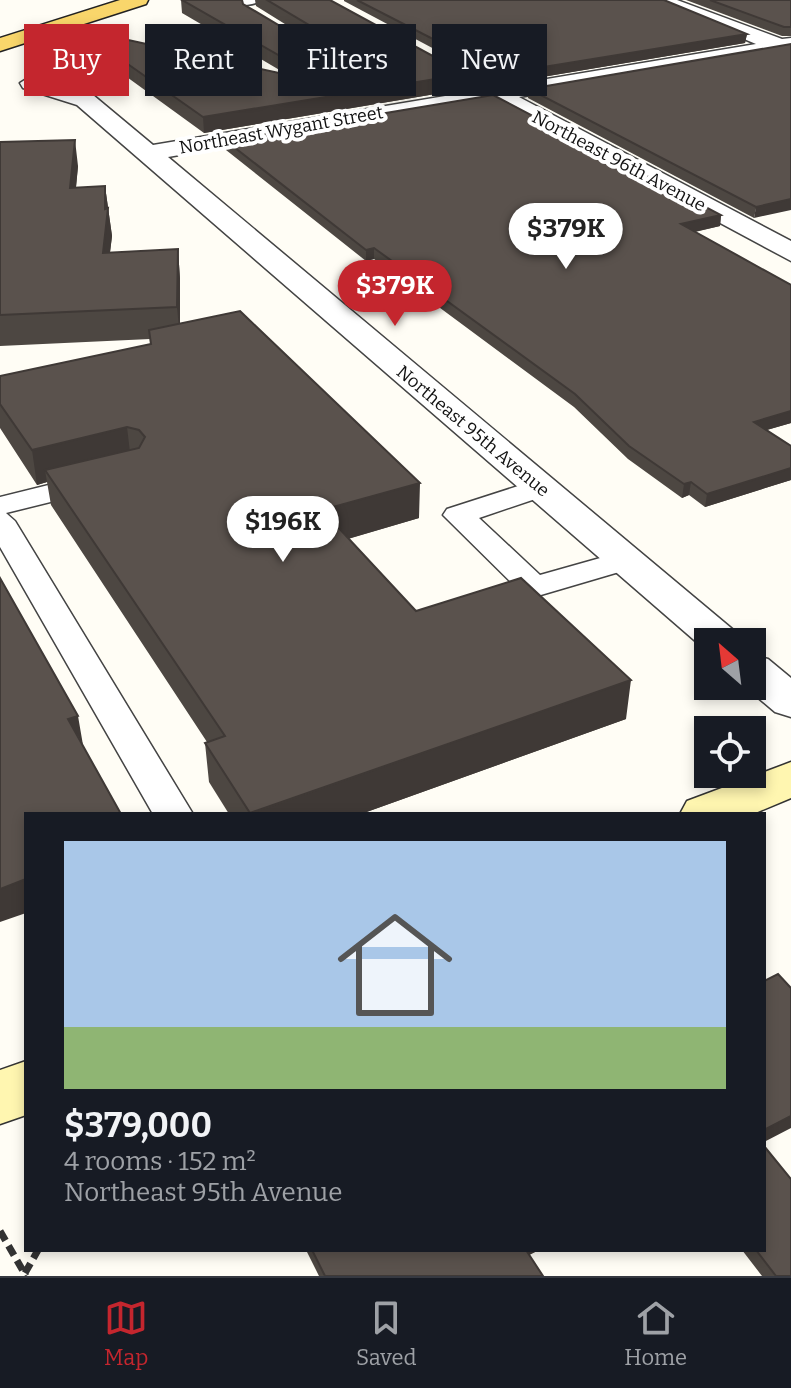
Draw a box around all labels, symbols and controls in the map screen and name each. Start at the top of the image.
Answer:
chip: Buy [24,24,129,96]
chip: Rent [145,24,262,96]
chip: Filters [278,24,416,96]
chip: New [432,24,547,96]
street label: Northeast Wygant Street [177,101,385,159]
street label: Northeast 96th Avenue [528,106,710,216]
pin: $379K [510,203,622,271]
text: $379K [527,213,605,244]
pin: $379K [339,260,451,328]
text: $379K [356,270,434,301]
street label: Northeast 95th Avenue [392,361,554,501]
pin: $196K [227,496,339,564]
text: $196K [245,506,321,537]
north arrow [694,628,766,700]
map controls [694,628,766,788]
button: locate [694,716,766,788]
icon: home [323,893,467,1037]
text: $379,000 [64,1105,212,1146]
text: 4 rooms · 152 m² [64,1146,256,1177]
text: Northeast 95th Avenue [64,1177,342,1208]
tab: Map [104,1296,148,1371]
tab: Saved [356,1296,417,1371]
tab: Home [624,1296,687,1371]

